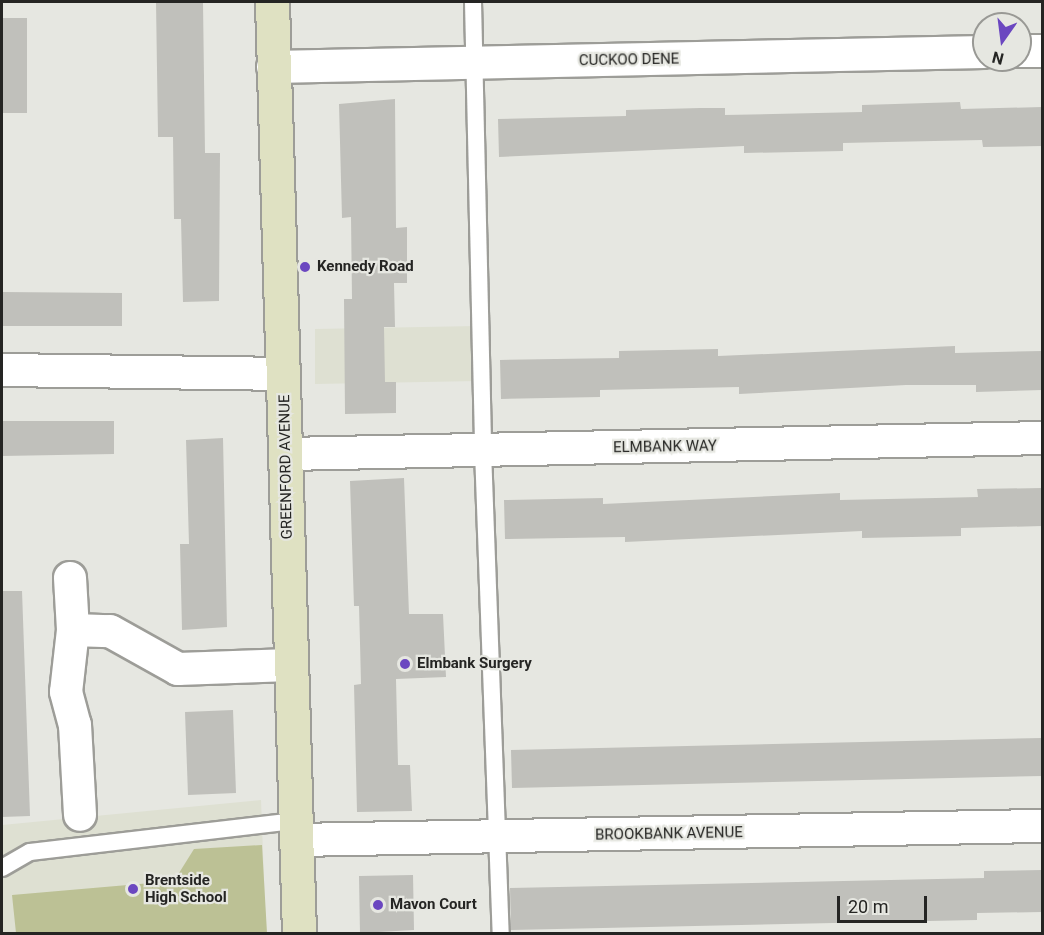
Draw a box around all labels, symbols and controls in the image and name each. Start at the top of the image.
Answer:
north arrow [972,12,1032,72]
text: N [990,47,1006,69]
street label: CUCKOO DENE [579,50,679,70]
place label: Kennedy Road [317,258,414,276]
marker: Kennedy Road [298,260,312,274]
street label: GREENFORD AVENUE [276,394,296,540]
street label: ELMBANK WAY [613,437,717,457]
place label: Elmbank Surgery [417,655,532,673]
marker: Elmbank Surgery [398,657,412,671]
street label: BROOKBANK AVENUE [595,824,743,844]
place label: Brentside High School [145,871,227,906]
marker: Brentside High School [126,882,140,896]
scale bar [840,884,930,922]
place label: Mavon Court [390,896,477,914]
text: 20 m [848,896,888,917]
marker: Mavon Court [371,898,385,912]

